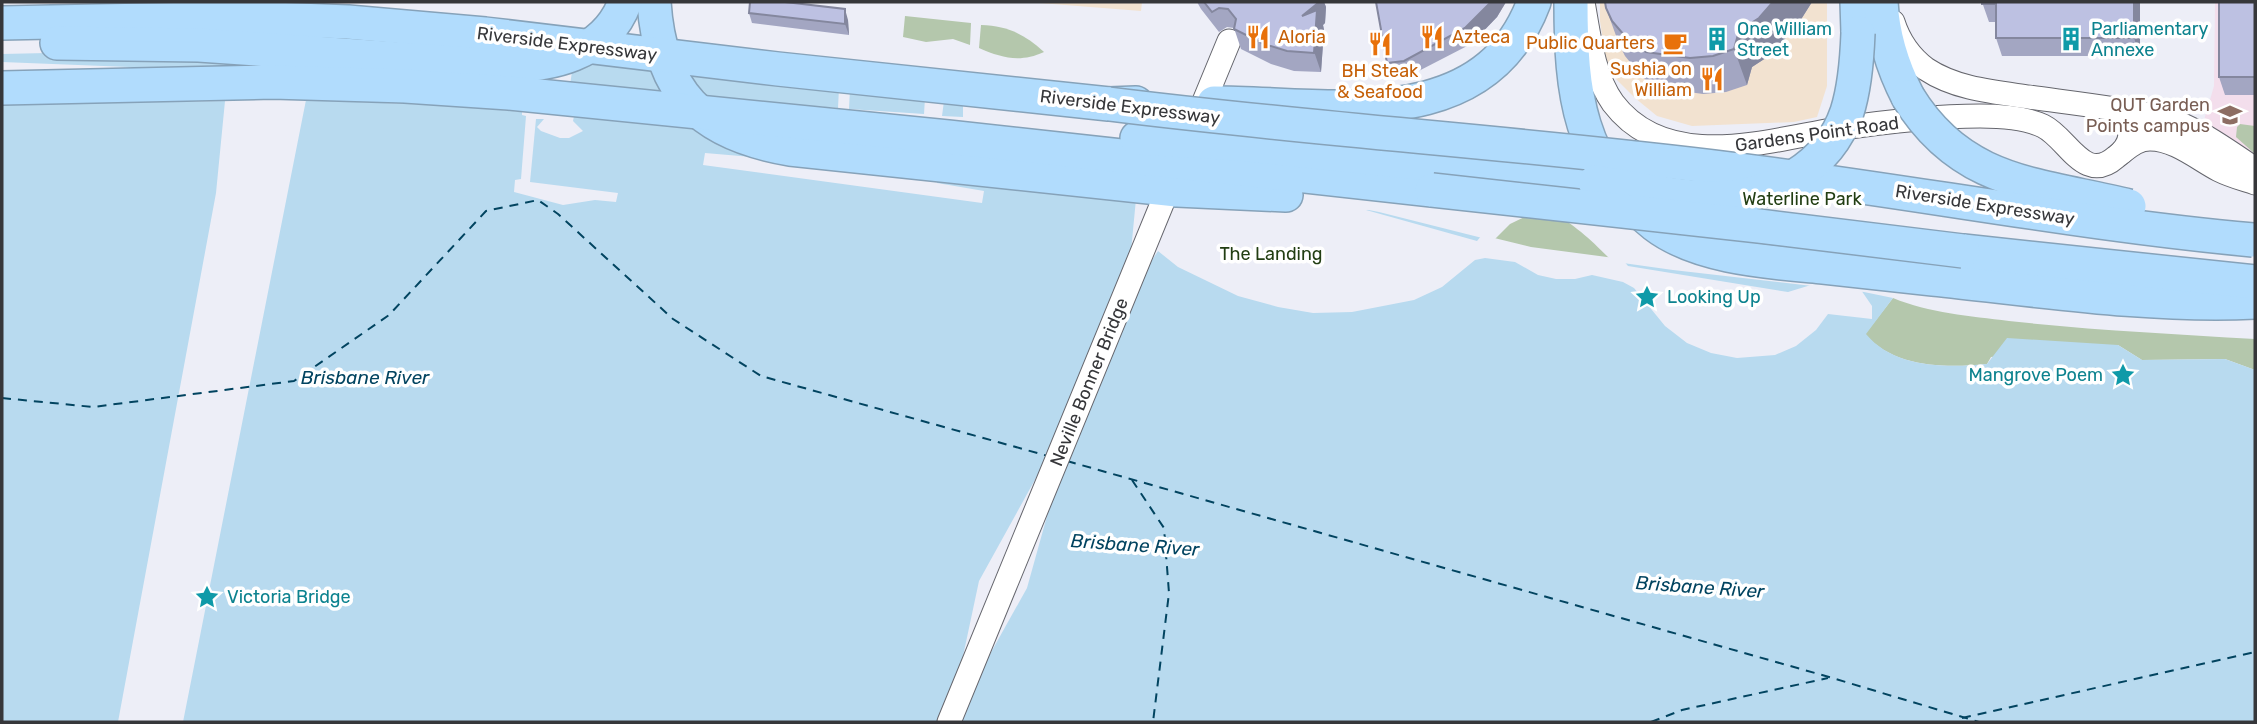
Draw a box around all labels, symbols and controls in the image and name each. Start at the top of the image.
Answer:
place label: One William Street [1737,18,1832,61]
place label: Parliamentary Annexe [2091,18,2208,61]
street label: Riverside Expressway [476,22,658,66]
restaurant icon: Aloria [1244,23,1272,51]
restaurant icon: Azteca [1418,23,1446,51]
building icon: One William Street [1703,25,1731,53]
building icon: Parliamentary Annexe [2057,25,2085,53]
place label: Aloria [1278,26,1326,48]
place label: Azteca [1452,26,1510,48]
cafe icon: Public Quarters [1661,29,1689,57]
restaurant icon: BH Steak & Seafood [1366,30,1394,58]
place label: Public Quarters [1526,32,1655,54]
place label: Sushia on William [1610,58,1692,101]
place label: BH Steak & Seafood [1337,60,1423,103]
restaurant icon: Sushia on William [1698,65,1726,93]
street label: Riverside Expressway [1039,85,1221,129]
place label: QUT Garden Points campus [2086,94,2210,137]
school or university icon: QUT Garden Points campus [2216,101,2244,129]
street label: Gardens Point Road [1734,112,1900,156]
street label: Riverside Expressway [1894,180,2076,230]
park label: Waterline Park [1742,188,1862,210]
park label: The Landing [1219,243,1323,265]
place icon: Looking Up [1633,283,1661,311]
place label: Looking Up [1667,286,1761,308]
street label: Neville Bonner Bridge [1045,295,1133,469]
place icon: Mangrove Poem [2109,361,2137,389]
place label: Mangrove Poem [1968,364,2103,386]
water label: Brisbane River [301,366,430,389]
water label: Brisbane River [1070,529,1201,561]
water label: Brisbane River [1635,571,1766,603]
place icon: Victoria Bridge [193,583,221,611]
place label: Victoria Bridge [227,586,351,608]

